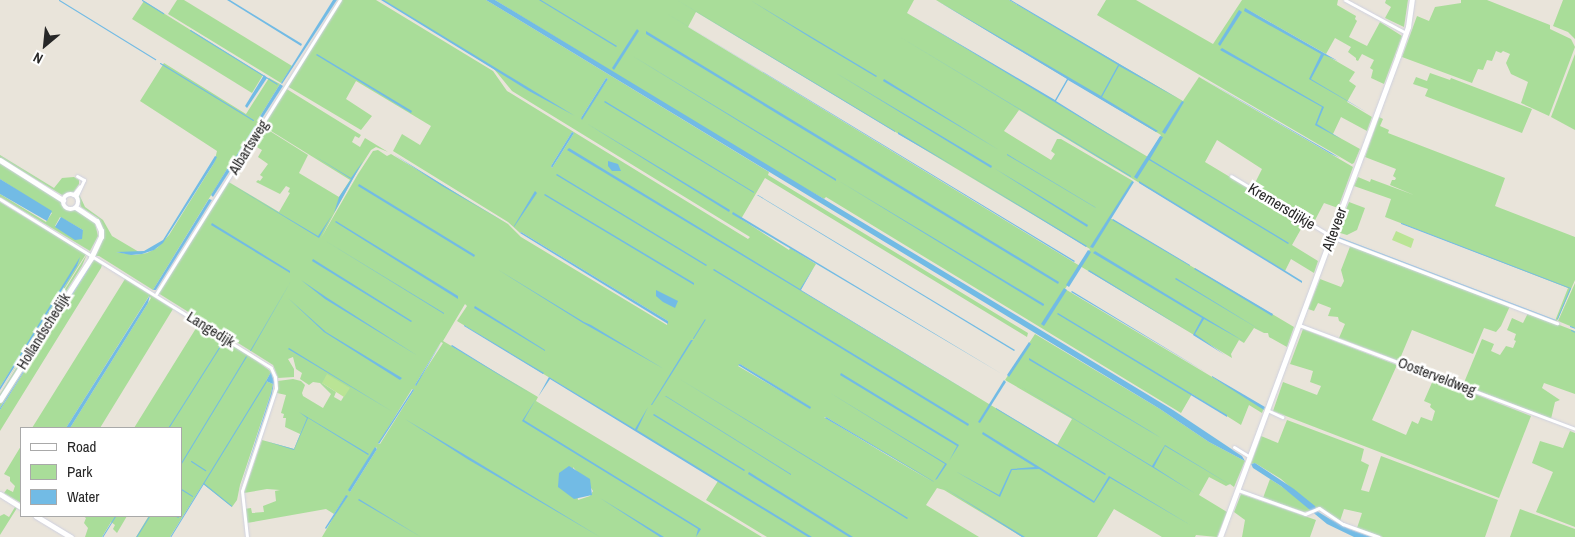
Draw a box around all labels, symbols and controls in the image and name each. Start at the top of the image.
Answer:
north arrow [20,20,70,70]
text: N [30,48,46,68]
street label: Albartsweg [224,116,272,178]
street label: Kremersdijkje [1245,179,1319,233]
street label: Alteveer [1318,205,1350,253]
street label: Hollandschedijk [12,289,74,373]
street label: Langedijk [184,307,238,351]
street label: Oosterveldweg [1395,353,1479,399]
legend [20,427,182,517]
text: Road [67,436,96,457]
text: Park [67,461,92,482]
text: Water [67,486,99,507]

